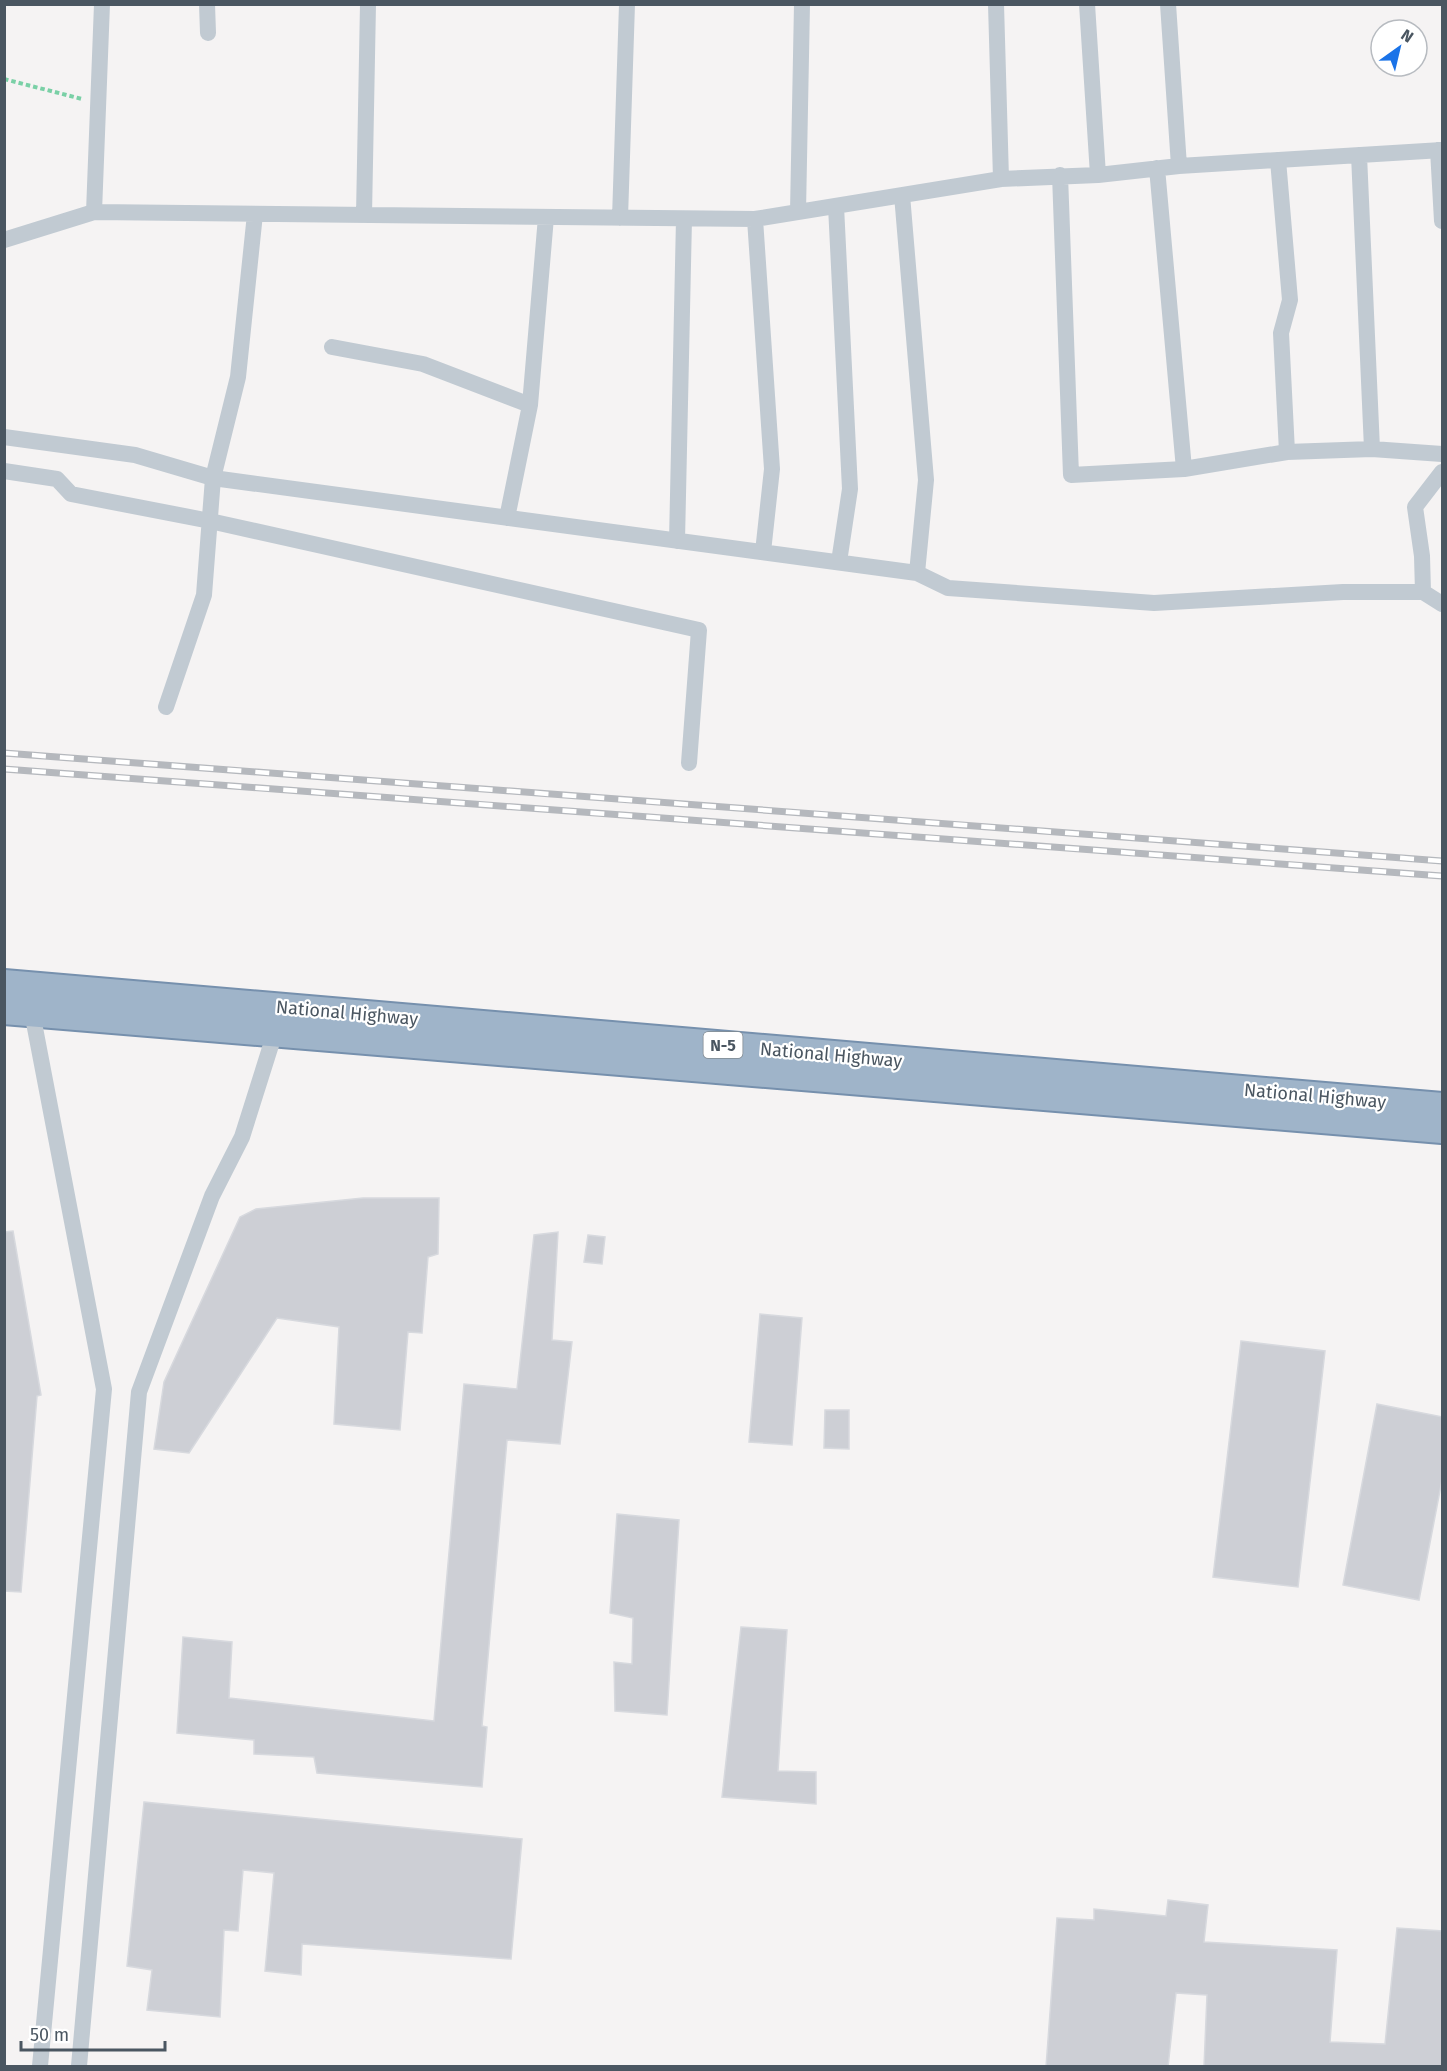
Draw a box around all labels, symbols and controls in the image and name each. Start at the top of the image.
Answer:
north arrow [1369,18,1429,78]
text: N [1397,25,1417,47]
street label: National Highway [275,996,419,1030]
road number: N-5 [704,1032,742,1058]
street label: National Highway [759,1038,903,1072]
street label: National Highway [1243,1079,1387,1113]
scale bar [21,2014,165,2052]
text: 50 m [30,2024,69,2046]

